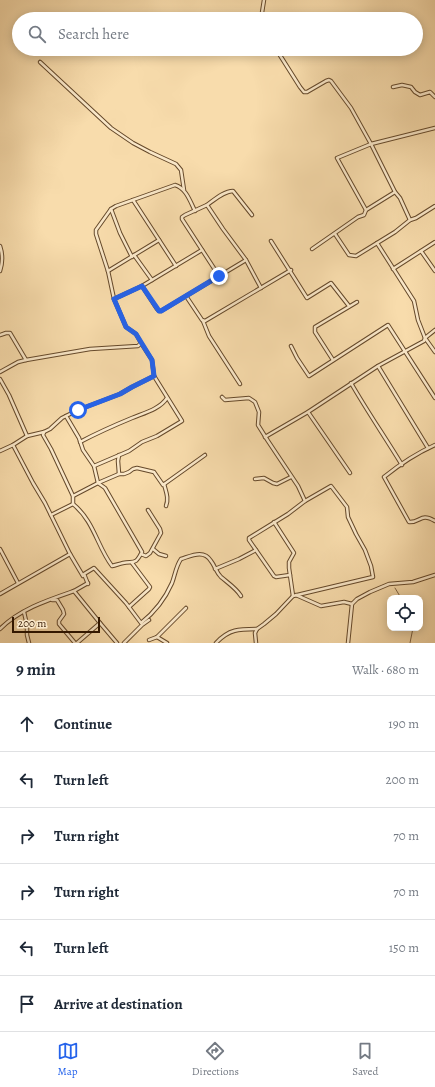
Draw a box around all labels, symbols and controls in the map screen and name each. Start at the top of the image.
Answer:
search box [12,12,423,56]
icon: search [26,23,48,45]
text: Search here [58,24,129,44]
route end [210,267,228,285]
route start [69,401,87,419]
map controls [387,595,423,631]
button: locate [387,595,423,631]
scale bar [12,615,100,634]
text: 200 m [18,616,46,631]
text: 9 min [16,658,56,681]
text: Walk · 680 m [352,661,419,678]
icon: ahead [16,713,38,735]
text: Continue [54,714,112,734]
text: 190 m [388,715,419,732]
icon: left [16,769,38,791]
text: Turn left [54,770,109,790]
text: 200 m [386,771,419,788]
icon: right [16,825,38,847]
text: Turn right [54,826,119,846]
text: 70 m [393,827,419,844]
icon: right [16,881,38,903]
text: Turn right [54,882,119,902]
text: 70 m [393,883,419,900]
icon: left [16,937,38,959]
text: Turn left [54,938,109,958]
text: 150 m [389,939,419,956]
icon: arrive [16,993,38,1015]
text: Arrive at destination [54,994,183,1014]
tab: Map [57,1040,79,1079]
tab: Directions [192,1040,239,1079]
tab: Saved [352,1040,378,1079]

